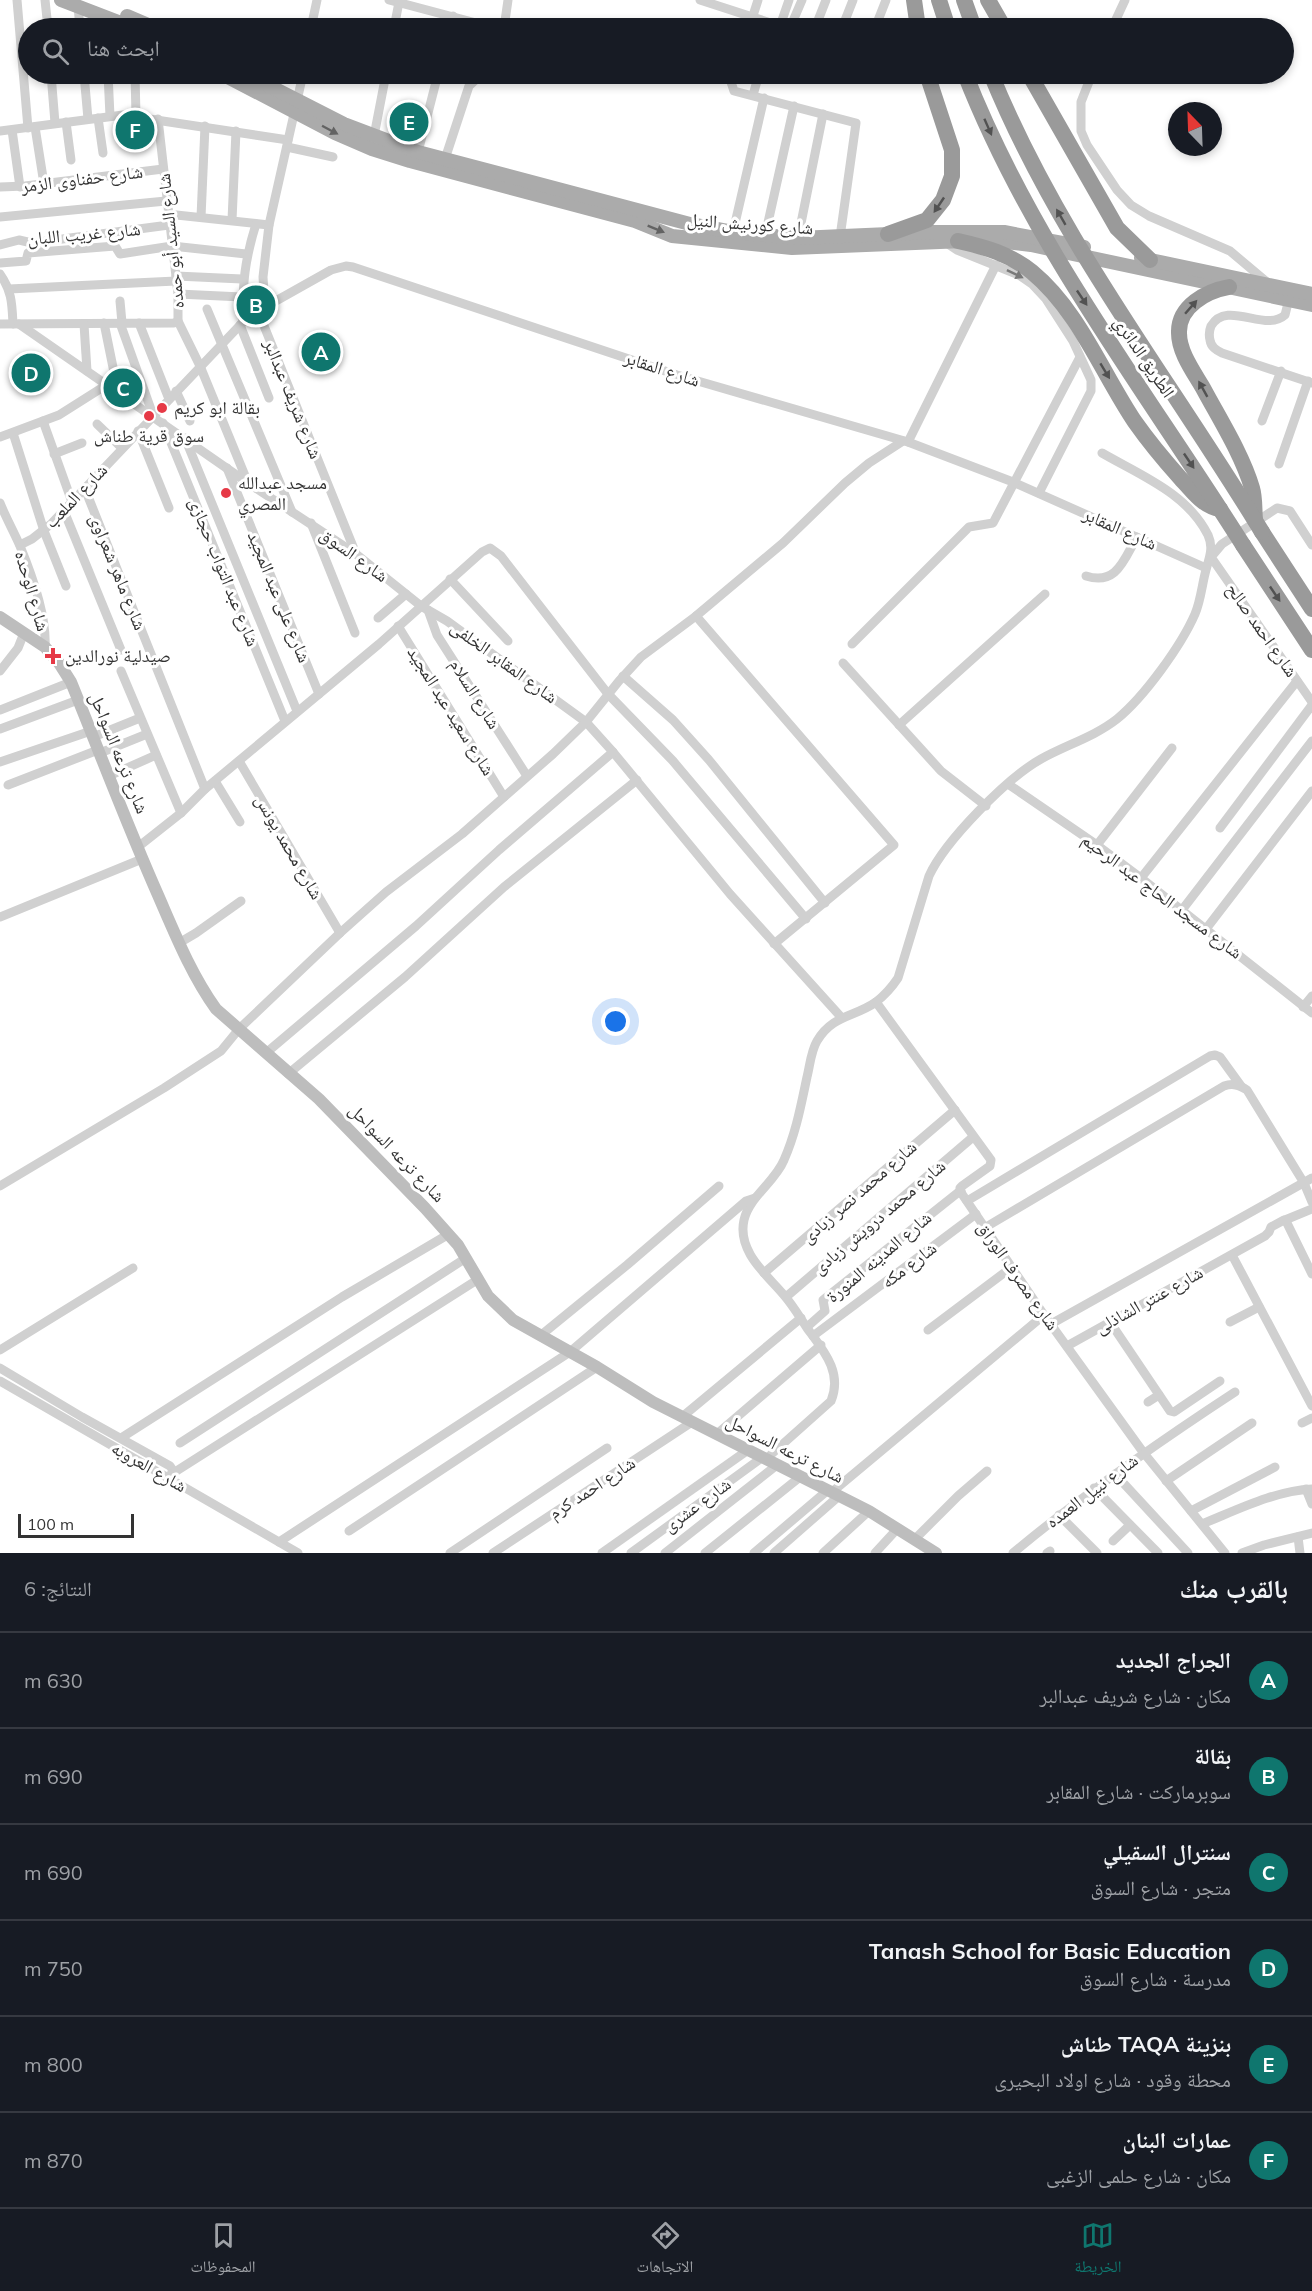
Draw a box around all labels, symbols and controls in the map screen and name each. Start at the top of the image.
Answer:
search box [18,18,1294,84]
text: ابحث هنا [87,34,160,62]
icon: search [39,35,72,68]
pin: E [390,100,428,144]
north arrow [1168,102,1222,156]
pin: F [116,108,154,152]
one-way arrow [983,119,993,137]
one-way arrow [322,125,339,135]
street label: شارع حفناوى الزمر [19,160,144,197]
street label: شارع السيد أبو حمده [152,172,189,310]
one-way arrow [933,197,945,213]
street label: شارع كورنيش النيل [686,208,814,239]
one-way arrow [1056,208,1066,225]
street label: شارع غريب اللبان [26,217,142,250]
one-way arrow [648,224,666,234]
one-way arrow [1007,269,1024,278]
pin: B [236,282,276,328]
one-way arrow [1076,290,1087,306]
one-way arrow [1184,300,1197,315]
street label: الطريق الدائري [1106,312,1180,404]
pin: A [302,330,340,374]
street label: شارع شريف عبدالبر [259,335,328,462]
street label: شارع المقابر [620,345,703,392]
pin: D [12,350,51,395]
one-way arrow [1099,363,1110,379]
pin: C [104,366,142,410]
one-way arrow [1198,380,1208,397]
place label: بقالة ابو كريم [174,396,260,420]
marker: بقالة ابو كريم [155,401,169,415]
marker: سوق قرية طناش [142,409,156,423]
place label: سوق قرية طناش [94,424,204,447]
one-way arrow [1184,452,1195,469]
street label: شارع الملعب [39,459,112,533]
place label: مسجد عبدالله المصري [238,471,327,519]
marker: مسجد عبدالله المصري [219,486,233,500]
street label: شارع عبد التواب حجازى [184,494,265,650]
street label: شارع المقابر [1079,502,1161,555]
street label: شارع ماهر شعراوى [85,510,152,633]
street label: شارع السوق [316,522,393,587]
street label: شارع على عبد المجيد [243,528,316,666]
street label: شارع الوحده [10,548,55,634]
street label: شارع احمد صالح [1221,578,1303,682]
one-way arrow [1269,586,1280,602]
street label: شارع المقابر الخلفى [446,615,562,708]
street label: شارع سعيد عبد المجيد [402,642,500,780]
place label: صيدلية نورالدين [65,644,171,667]
marker: صيدلية نورالدين [46,649,60,663]
street label: شارع السلام [444,654,506,734]
street label: شارع ترعه السواحل [85,689,154,817]
street label: شارع محمد يونس [250,790,329,903]
street label: شارع مسجد الحاج عبد الرحيم [1077,828,1247,964]
your location [601,1007,630,1036]
street label: شارع ترعه السواحل [344,1098,450,1207]
street label: شارع محمد نصر زبادى [796,1135,921,1248]
street label: شارع محمد درويش زبادى [807,1154,950,1279]
street label: شارع المدينه المنورة [821,1206,936,1307]
street label: شارع مصرف الوراق [972,1217,1064,1335]
street label: شارع مكه [876,1236,941,1293]
street label: شارع عنتر الشاذلى [1091,1260,1207,1339]
street label: شارع ترعه السواحل [722,1409,848,1488]
street label: شارع العروبه [107,1436,191,1497]
street label: شارع نبيل العمده [1041,1448,1142,1533]
street label: شارع احمد كرم [544,1451,640,1525]
street label: شارع عشرى [658,1472,735,1537]
scale bar [18,1511,134,1538]
text: 100 m [27,1514,74,1534]
text: بالقرب منك [1179,1572,1288,1605]
text: النتائج: 6 [24,1576,92,1601]
text: الجراج الجديد [1116,1646,1231,1674]
text: 630 m [24,1668,83,1693]
text: A [1261,1668,1276,1693]
text: مكان · شارع شريف عبدالبر [1040,1683,1231,1708]
text: بقالة [1195,1742,1231,1770]
text: 690 m [24,1764,83,1789]
text: B [1262,1764,1275,1789]
text: سوبرماركت · شارع المقابر [1046,1779,1231,1804]
text: سنترال السقيلي [1103,1838,1231,1866]
text: 690 m [24,1860,83,1885]
text: C [1262,1860,1275,1885]
text: متجر · شارع السوق [1090,1875,1231,1900]
text: Tanash School for Basic Education [869,1937,1231,1965]
text: 750 m [24,1956,83,1981]
text: D [1261,1956,1276,1981]
text: مدرسة · شارع السوق [1080,1966,1231,1991]
text: بنزينة TAQA طناش [1061,2030,1231,2058]
text: 800 m [24,2052,83,2077]
text: E [1263,2052,1274,2077]
text: محطة وقود · شارع اولاد البحيرى [994,2067,1231,2092]
text: عمارات البنان [1122,2126,1231,2154]
text: 870 m [24,2148,83,2173]
text: F [1263,2148,1274,2173]
text: مكان · شارع حلمى الزغبى [1046,2163,1231,2188]
tab: المحفوظات [191,2219,256,2282]
tab: الاتجاهات [637,2219,693,2282]
tab: الخريطة [1074,2219,1122,2282]

